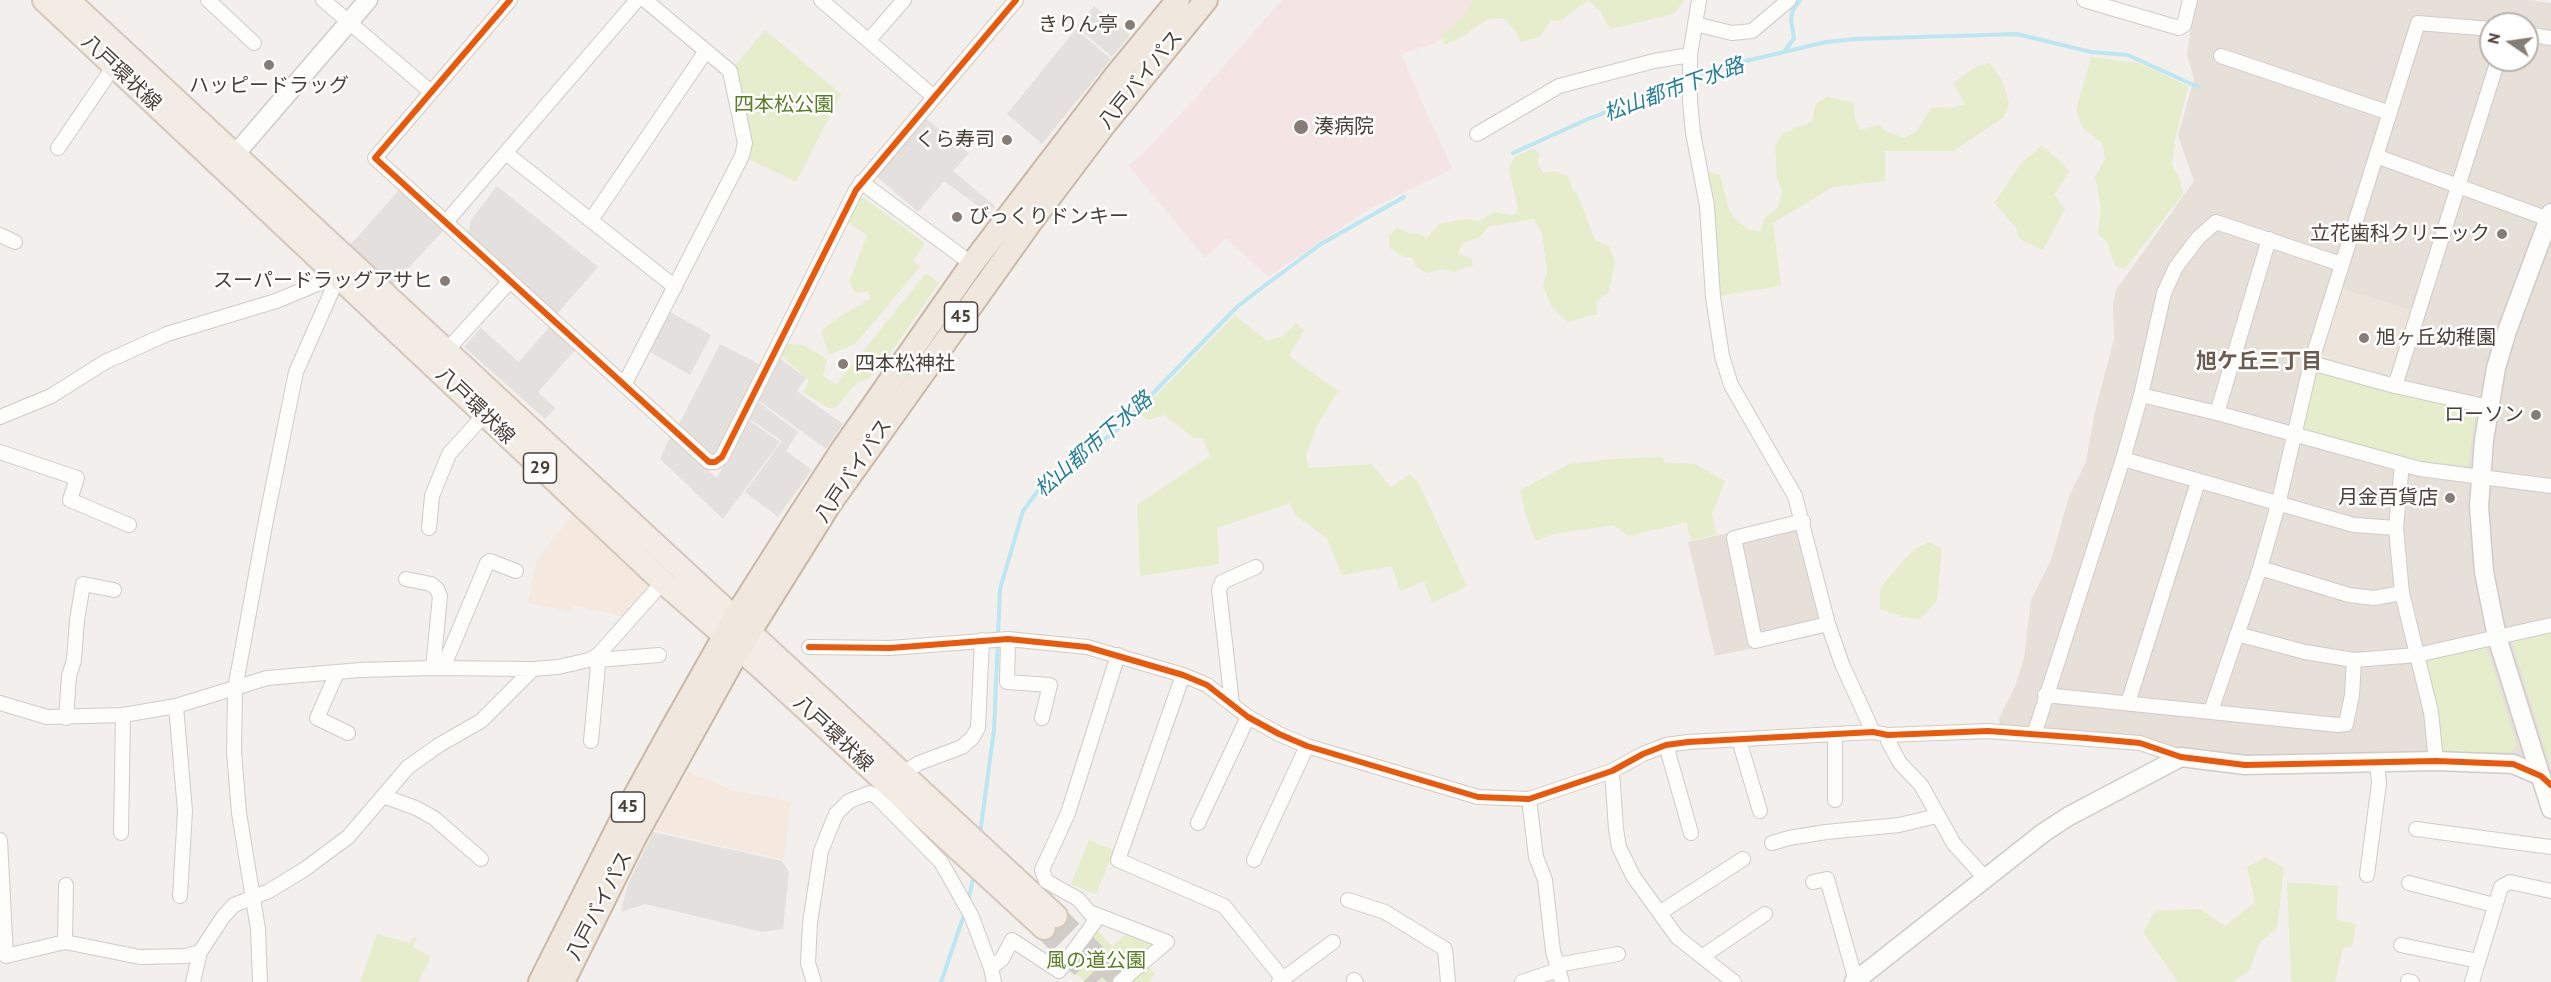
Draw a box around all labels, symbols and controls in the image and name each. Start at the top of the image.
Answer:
north arrow [2479,12,2539,72]
place label: きりん亭 [1038,13,1118,37]
marker: きりん亭 [1123,18,1137,32]
street label: 八戸バイパス [1094,26,1188,134]
street label: 八戸環状線 [76,30,166,116]
text: N [2482,31,2504,46]
water label: 松山都市下水路 [1601,53,1747,127]
marker: ハッピードラッグ [262,58,276,72]
place label: ハッピードラッグ [189,74,349,98]
park label: 四本松公園 [734,93,834,117]
place label: 湊病院 [1314,115,1374,139]
marker: 湊病院 [1292,118,1310,136]
place label: くら寿司 [915,128,995,152]
marker: くら寿司 [1000,133,1014,147]
place label: びっくりドンキー [969,205,1129,229]
marker: びっくりドンキー [950,210,964,224]
place label: 立花歯科クリニック [2310,222,2490,246]
marker: 立花歯科クリニック [2495,227,2509,241]
place label: スーパードラッグアサヒ [213,269,433,293]
marker: スーパードラッグアサヒ [438,274,452,288]
road number: 45 [944,302,978,332]
place label: 旭ヶ丘幼稚園 [2376,326,2496,350]
marker: 旭ヶ丘幼稚園 [2357,331,2371,345]
district label: 旭ケ丘三丁目 [2196,349,2322,375]
place label: 四本松神社 [855,352,955,376]
marker: 四本松神社 [836,357,850,371]
street label: 八戸環状線 [431,363,519,449]
water label: 松山都市下水路 [1030,387,1158,503]
place label: ローソン [2444,403,2524,427]
marker: ローソン [2529,408,2543,422]
street label: 八戸バイパス [811,415,897,527]
road number: 29 [524,453,556,483]
place label: 月金百貨店 [2338,486,2438,510]
marker: 月金百貨店 [2443,491,2457,505]
street label: 八戸環状線 [788,691,878,777]
road number: 45 [612,792,644,822]
street label: 八戸バイパス [562,847,638,965]
park label: 風の道公園 [1046,949,1146,973]

